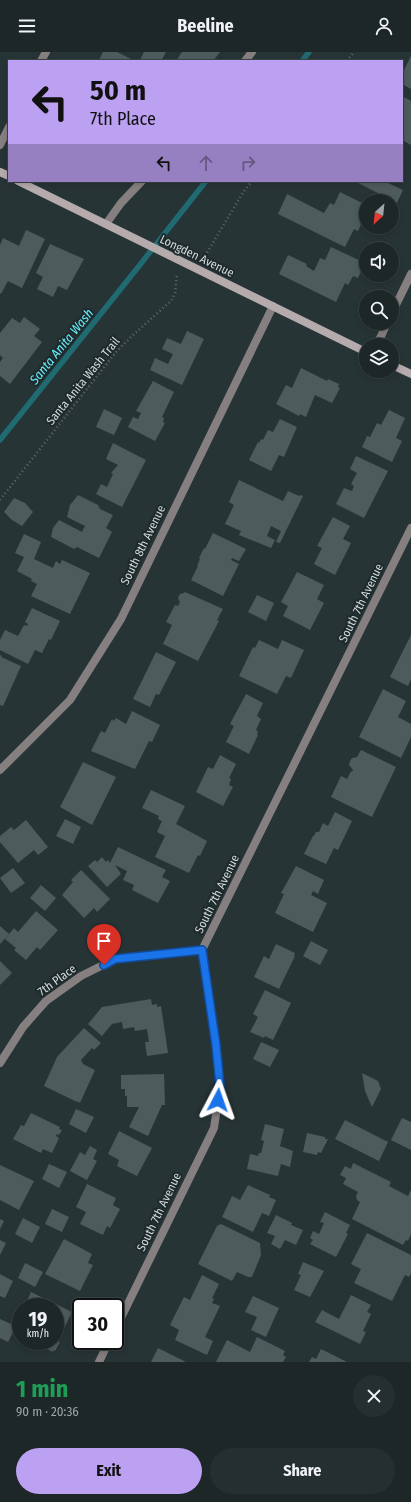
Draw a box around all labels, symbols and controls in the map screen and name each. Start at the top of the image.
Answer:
icon: menu [16,15,38,37]
text: Beeline [177,15,234,37]
icon: person [373,15,395,37]
text: 50 m [90,74,146,107]
icon: left [24,76,76,128]
text: 7th Place [90,108,156,130]
icon: left [153,152,175,174]
icon: ahead [195,152,217,174]
icon: right [237,152,259,174]
north arrow [359,194,399,234]
map controls [359,194,399,378]
street label: Longden Avenue [158,232,236,280]
button: sound [359,242,399,282]
button: search [359,290,399,330]
water label: Santa Anita Wash [26,306,96,388]
street label: Santa Anita Wash Trail [43,334,123,428]
button: layers [359,338,399,378]
street label: South 8th Avenue [118,503,168,587]
street label: South 7th Avenue [336,561,386,645]
street label: South 7th Avenue [192,852,242,936]
pin [87,924,121,965]
icon: arrive [93,930,115,952]
street label: 7th Place [35,961,79,999]
position arrow [197,1079,239,1121]
street label: South 7th Avenue [134,1170,184,1254]
speed limit sign: 30 [72,1298,124,1350]
text: 19 [29,1307,47,1331]
text: km/h [27,1328,49,1340]
text: 1 min [16,1375,68,1403]
button: close [353,1375,395,1417]
text: 90 m · 20:36 [16,1404,79,1419]
button: Exit [16,1448,202,1494]
button: Share [210,1448,395,1494]

